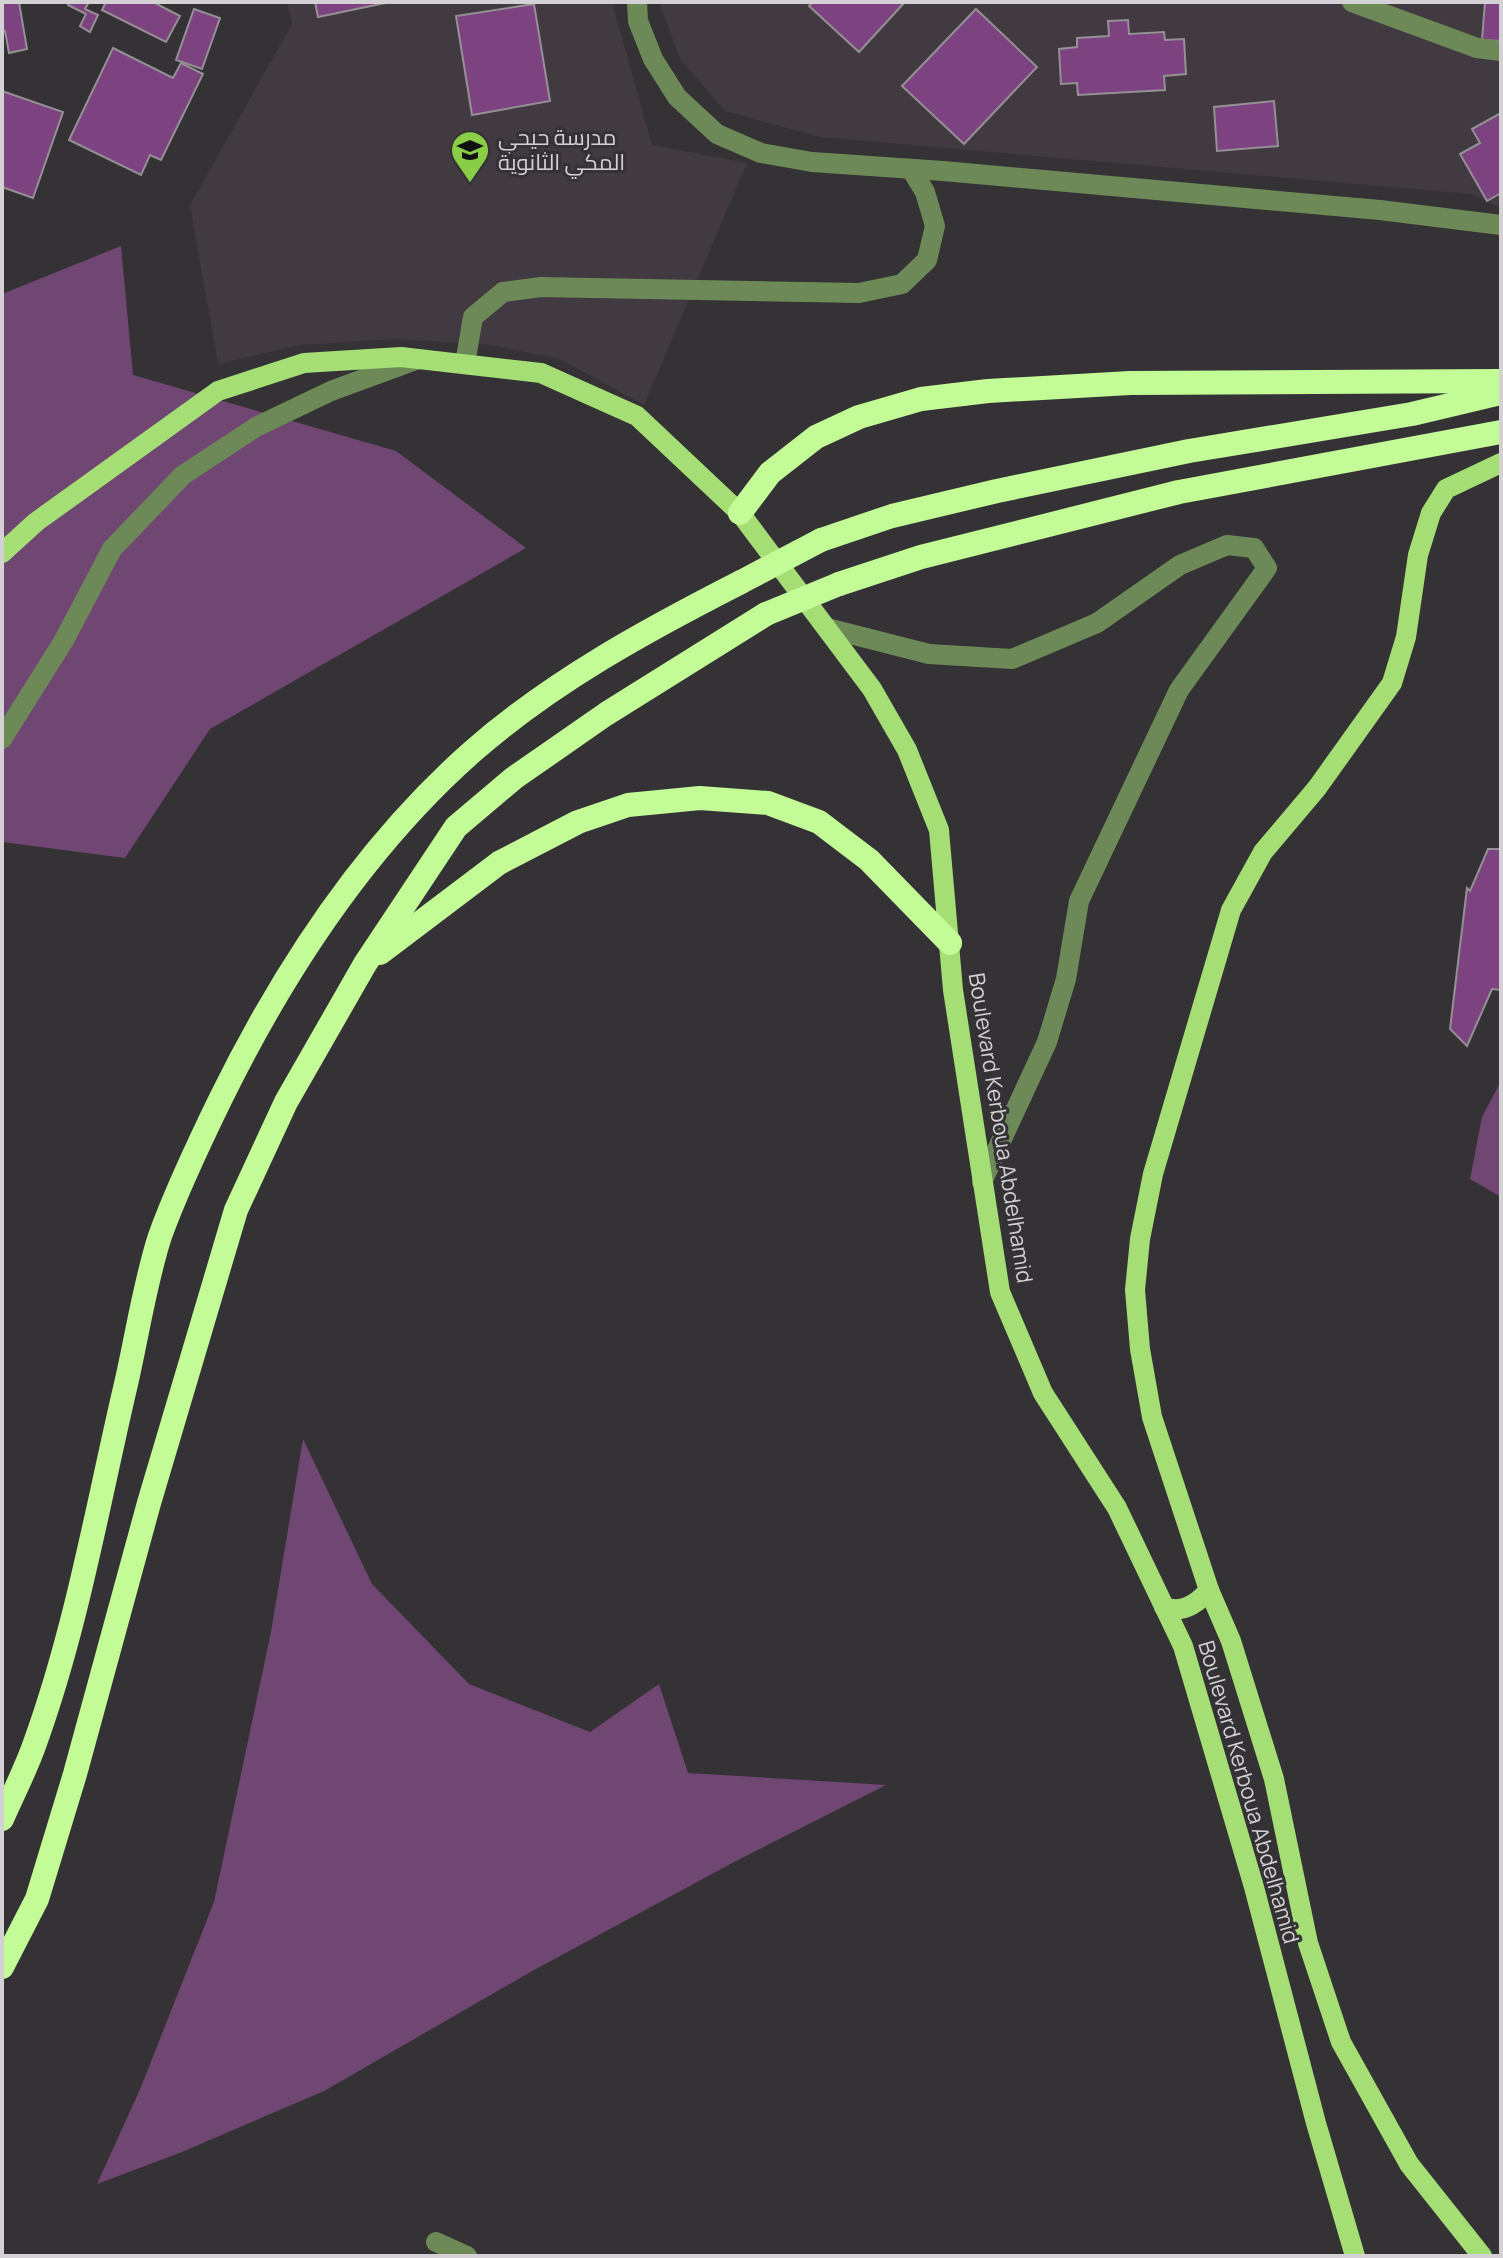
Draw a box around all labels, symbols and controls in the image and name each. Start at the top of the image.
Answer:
place label: مدرسة حيحي المكي الثانوية [498,122,625,179]
school or university icon: مدرسة حيحي المكي الثانوية [449,129,491,184]
street label: Boulevard Kerboua Abdelhamid [962,971,1040,1285]
street label: Boulevard Kerboua Abdelhamid [1191,1637,1307,1947]

